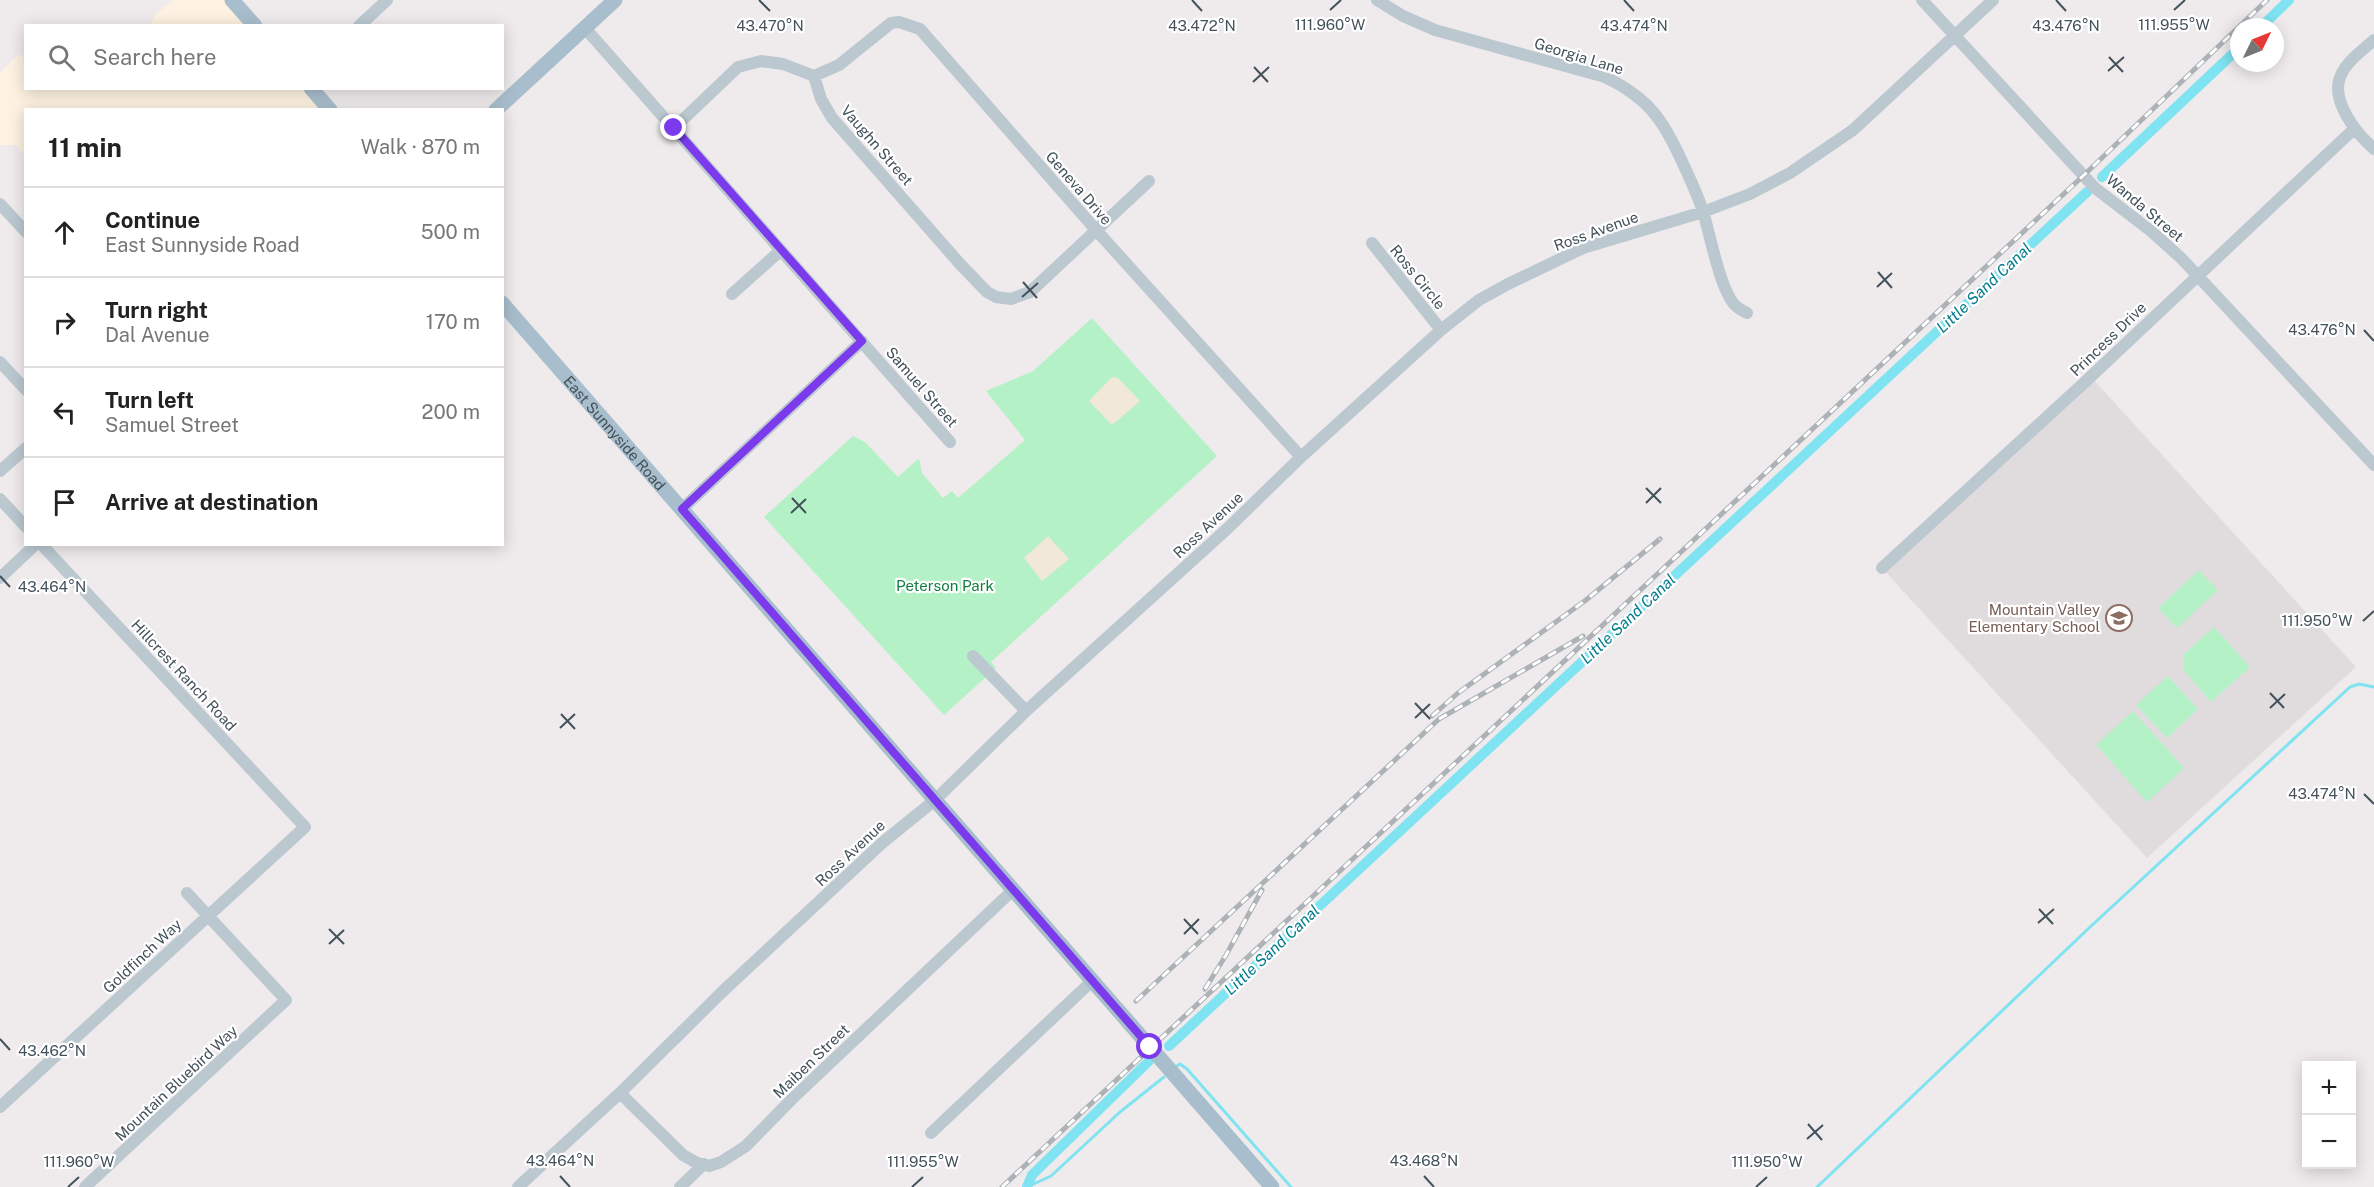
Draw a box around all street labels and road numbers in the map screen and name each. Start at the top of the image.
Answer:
street label: Georgia Lane [1532,34,1626,78]
street label: Vaughn Street [838,101,916,189]
street label: Geneva Drive [1042,148,1116,228]
street label: Wanda Street [2103,171,2187,245]
street label: Ross Avenue [1551,208,1641,254]
street label: Ross Circle [1387,241,1449,313]
street label: Princess Drive [2066,298,2150,380]
street label: Samuel Street [883,344,961,431]
street label: East Sunnyside Road [561,372,669,493]
street label: Ross Avenue [1170,489,1246,561]
street label: Hillcrest Ranch Road [128,616,240,734]
street label: Ross Avenue [812,817,888,889]
street label: Goldfinch Way [99,915,185,997]
street label: Maiben Street [770,1020,853,1101]
street label: Mountain Bluebird Way [111,1022,241,1144]

